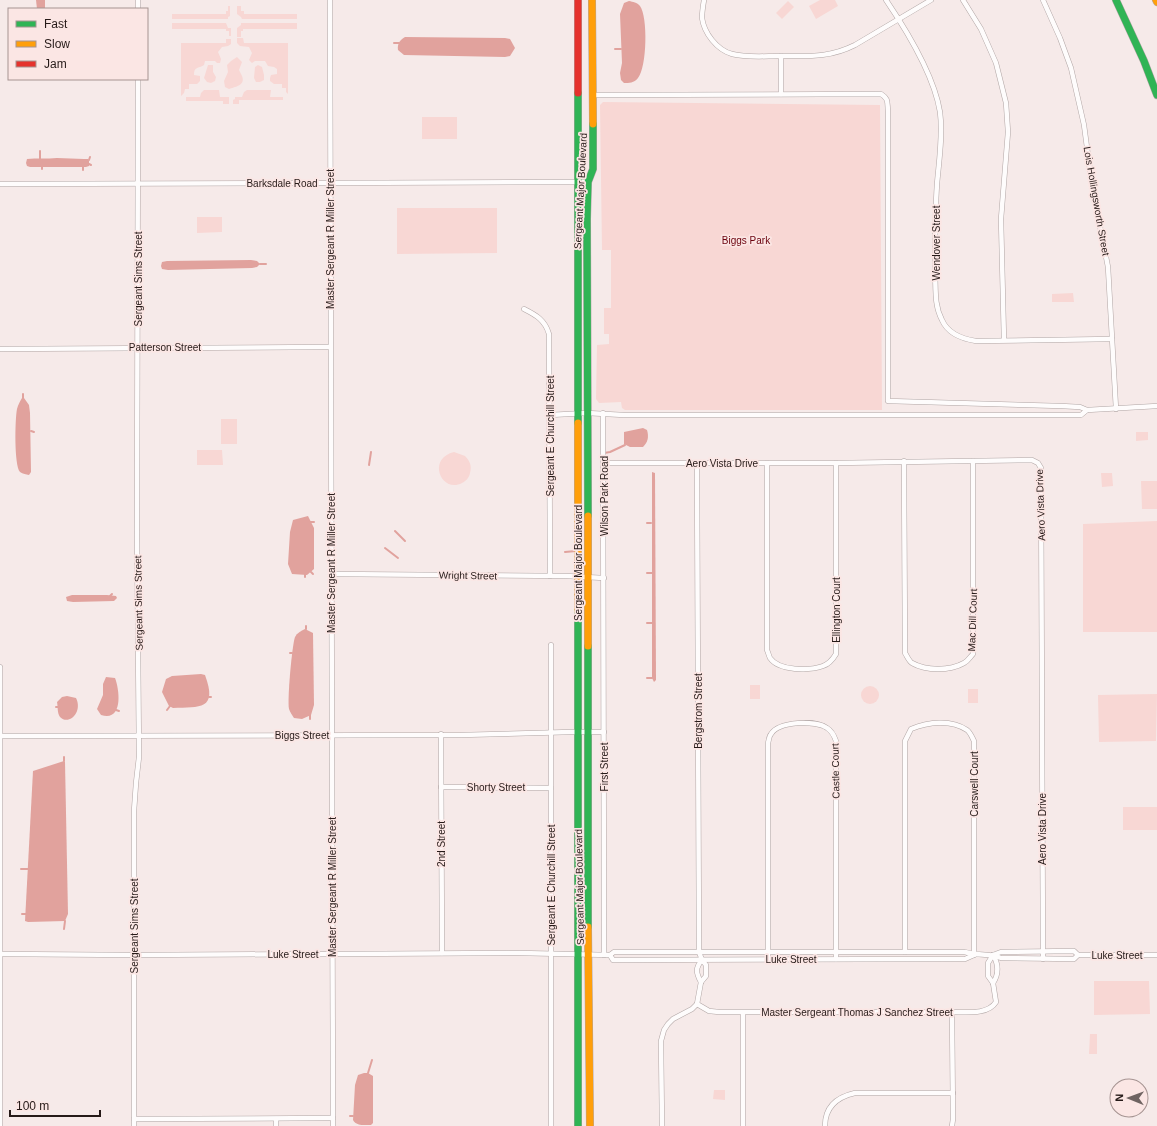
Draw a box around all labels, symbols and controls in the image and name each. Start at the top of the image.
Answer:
legend [8,8,148,80]
text: Fast [44,17,68,31]
text: Slow [44,37,70,51]
text: Jam [44,57,67,71]
street label: Sergeant Major Boulevard [572,133,589,249]
street label: Lois Hollingsworth Street [1081,146,1112,257]
street label: Master Sergeant R Miller Street [325,169,336,309]
street label: Barksdale Road [246,178,318,189]
street label: Wendover Street [931,205,942,280]
street label: Sergeant Sims Street [133,231,144,327]
park label: Biggs Park [722,235,771,246]
street label: Patterson Street [129,342,201,353]
street label: Sergeant E Churchill Street [545,375,556,497]
street label: Wilson Park Road [599,456,610,536]
street label: Aero Vista Drive [686,458,758,469]
street label: Aero Vista Drive [1034,468,1047,541]
street label: Master Sergeant R Miller Street [326,493,337,633]
street label: Sergeant Major Boulevard [573,505,584,621]
street label: Sergeant Sims Street [132,555,145,651]
street label: Wright Street [439,569,497,582]
street label: Ellington Court [831,577,842,643]
street label: Mac Dill Court [966,588,979,652]
street label: Bergstrom Street [693,673,704,749]
street label: Biggs Street [275,730,329,741]
street label: First Street [599,742,610,791]
street label: Castle Court [830,743,841,799]
street label: Carswell Court [969,751,980,817]
street label: Shorty Street [467,782,525,793]
street label: Aero Vista Drive [1037,793,1048,865]
street label: Master Sergeant R Miller Street [327,817,338,957]
street label: 2nd Street [436,821,447,867]
street label: Sergeant E Churchill Street [546,824,557,946]
street label: Sergeant Major Boulevard [573,829,586,945]
street label: Sergeant Sims Street [129,878,140,974]
street label: Luke Street [267,949,319,960]
street label: Luke Street [1091,950,1143,961]
street label: Luke Street [765,954,817,965]
street label: Master Sergeant Thomas J Sanchez Street [761,1007,953,1018]
north arrow [1109,1078,1149,1118]
scale bar [10,1092,100,1118]
text: N [1113,1094,1125,1102]
text: 100 m [16,1099,49,1113]

